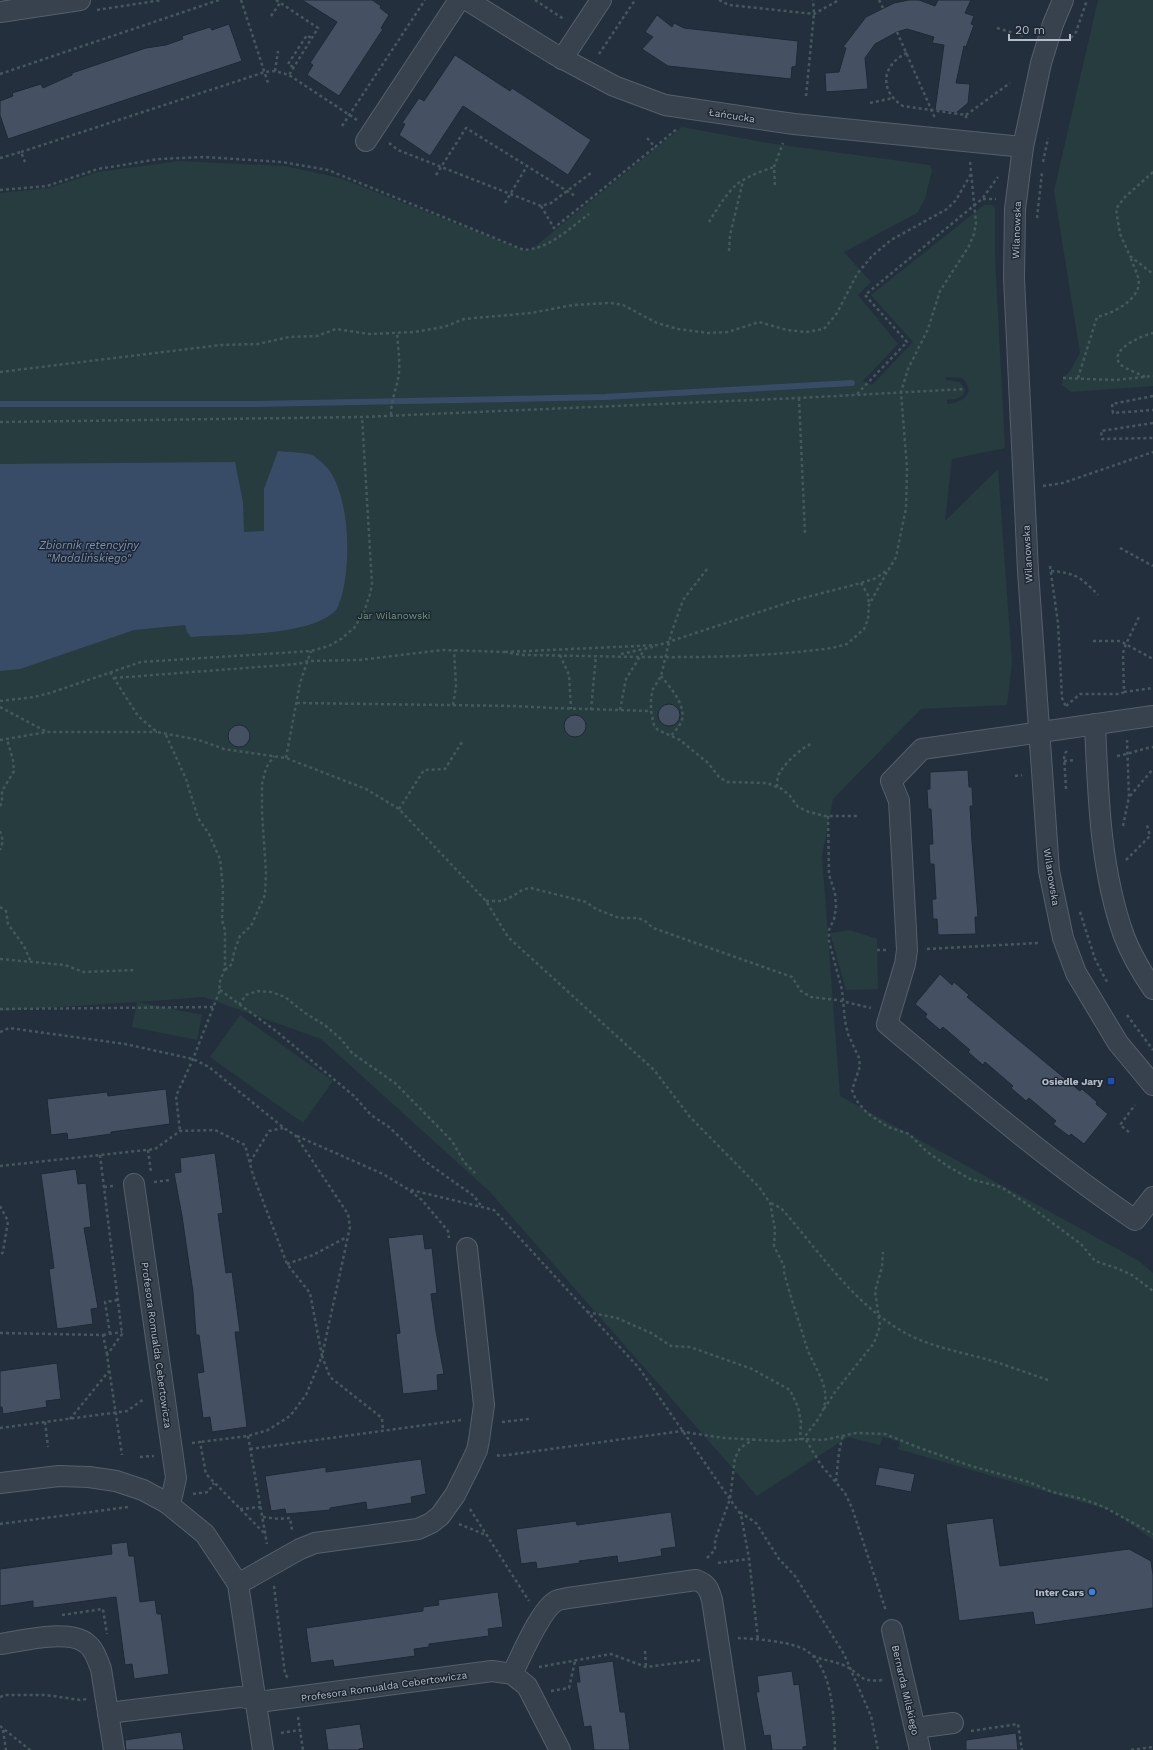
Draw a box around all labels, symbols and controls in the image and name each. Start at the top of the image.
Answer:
scale bar [1009,16,1070,42]
text: 20 m [1015,23,1045,37]
street label: Łańcucka [708,106,756,125]
street label: Wilanowska [1010,201,1023,259]
street label: Wilanowska [1020,525,1035,583]
water label: Zbiornik retencyjny "Madalińskiego" [38,539,140,565]
park label: Jar Wilanowski [357,610,431,621]
street label: Wilanowska [1042,848,1062,907]
place label: Osiedle Jary [1042,1076,1103,1087]
marker: Osiedle Jary [1106,1076,1116,1086]
street label: Profesora Romualda Cebertowicza [139,1261,174,1429]
place label: Inter Cars [1035,1587,1085,1598]
marker: Inter Cars [1087,1587,1097,1597]
street label: Bernarda Milskiego [890,1644,921,1736]
street label: Profesora Romualda Cebertowicza [300,1669,468,1704]

